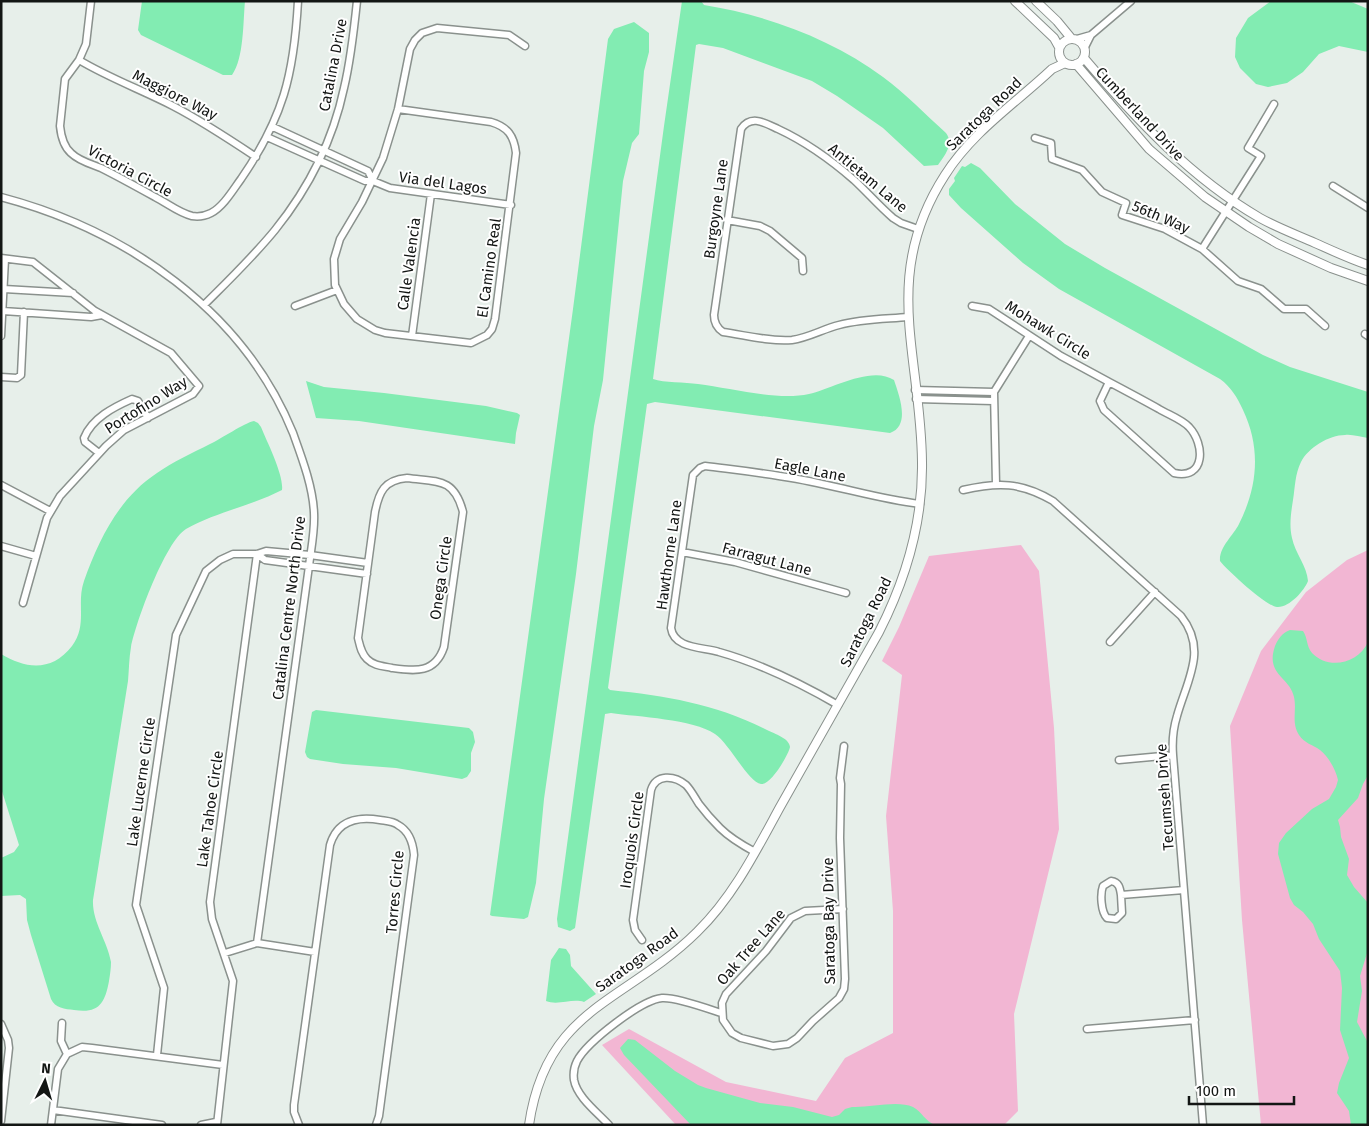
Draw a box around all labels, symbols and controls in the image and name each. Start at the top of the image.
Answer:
street label: Catalina Drive [315,17,351,113]
street label: Cumberland Drive [1092,63,1188,165]
street label: Maggiore Way [129,66,221,124]
street label: Saratoga Road [943,74,1025,154]
street label: Antietam Lane [825,140,911,216]
street label: Victoria Circle [85,141,175,201]
street label: Burgoyne Lane [700,158,732,260]
street label: Via del Lagos [398,168,488,198]
street label: 56th Way [1129,197,1193,237]
street label: Calle Valencia [394,216,424,312]
street label: El Camino Real [473,216,505,319]
street label: Mohawk Circle [1002,297,1094,363]
street label: Portofino Way [101,372,191,438]
street label: Eagle Lane [773,454,847,486]
street label: Hawthorne Lane [652,499,686,611]
street label: Catalina Centre North Drive [269,515,309,701]
street label: Onega Circle [426,535,456,621]
street label: Farragut Lane [720,538,814,580]
street label: Saratoga Road [836,574,896,670]
street label: Lake Lucerne Circle [123,716,159,848]
street label: Tecumseh Drive [1152,743,1178,851]
street label: Lake Tahoe Circle [193,749,227,869]
street label: Iroquois Circle [616,790,648,890]
street label: Torres Circle [382,850,408,934]
street label: Saratoga Bay Drive [819,857,839,985]
street label: Oak Tree Lane [713,905,789,989]
street label: Saratoga Road [592,924,682,996]
north arrow [20,1056,70,1106]
text: N [41,1060,51,1077]
scale bar [1189,1074,1294,1106]
text: 100 m [1196,1082,1236,1100]

